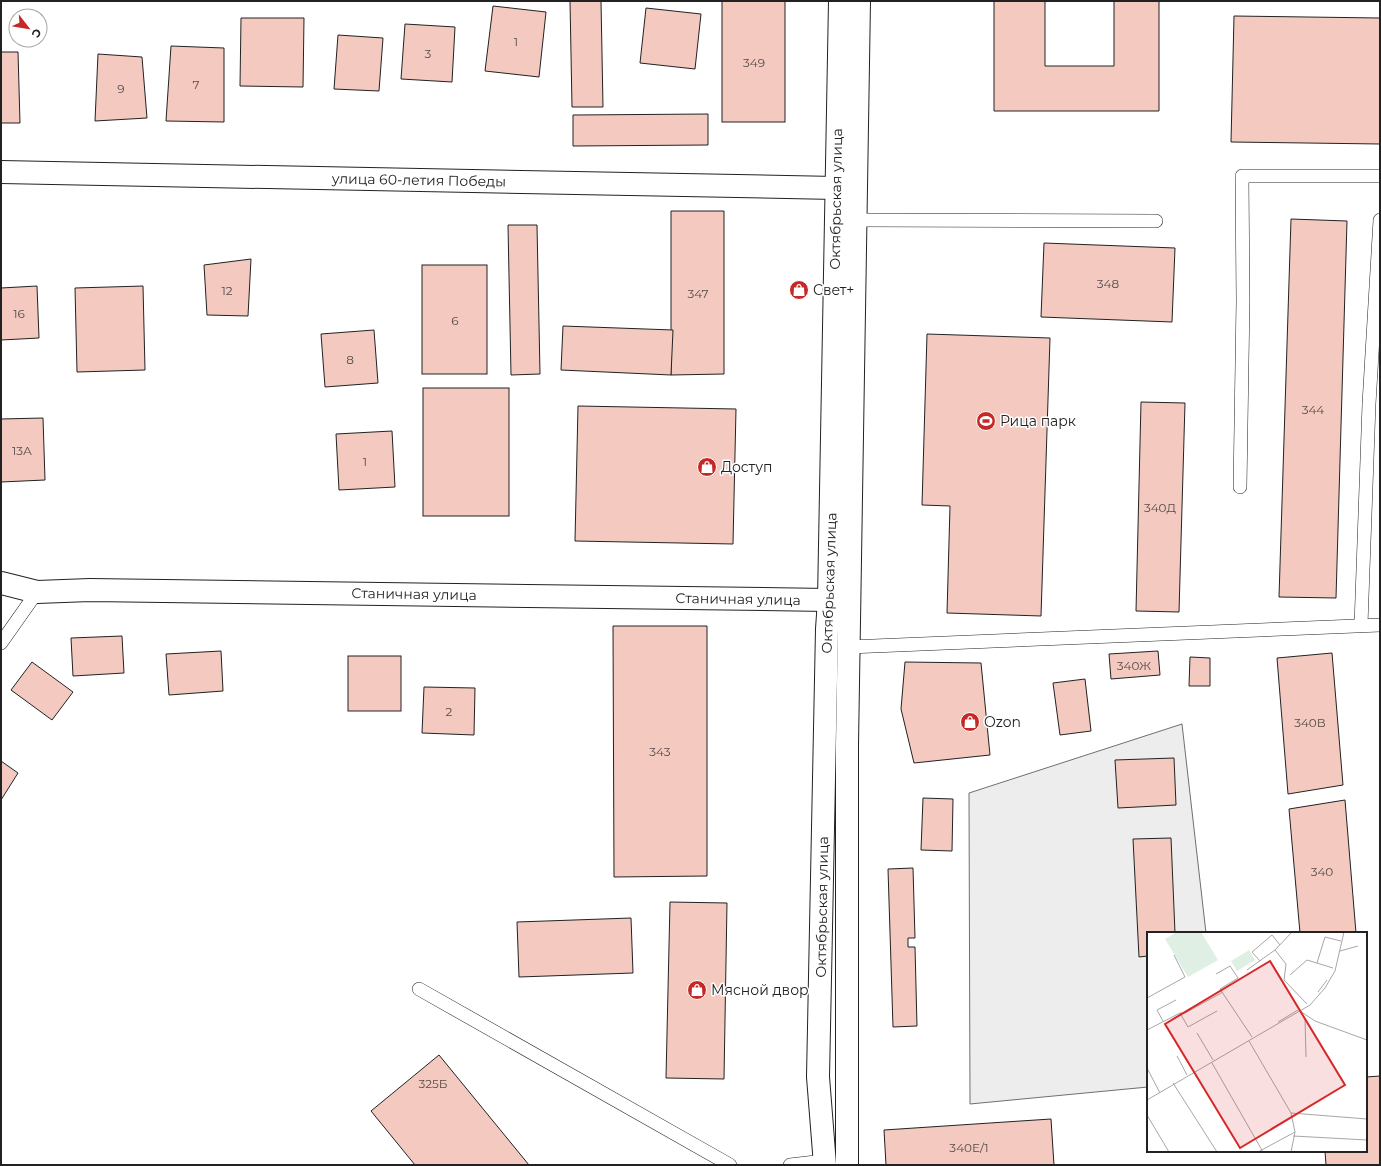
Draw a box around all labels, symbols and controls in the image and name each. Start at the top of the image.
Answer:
north arrow [8,8,48,48]
text: С [29,26,45,40]
house number: 1 [514,34,518,49]
house number: 3 [425,46,432,61]
house number: 349 [743,55,765,70]
house number: 7 [192,77,200,92]
house number: 9 [117,81,125,96]
street label: Октябрьская улица [826,128,846,270]
street label: улица 60-летия Победы [331,169,506,191]
house number: 348 [1097,276,1120,291]
shop icon: Свет+ [788,279,810,301]
place label: Свет+ [813,281,854,299]
house number: 12 [221,283,233,298]
house number: 347 [687,286,709,301]
house number: 16 [13,306,25,321]
house number: 6 [451,313,459,328]
house number: 8 [346,352,354,367]
house number: 344 [1302,402,1324,417]
sports icon: Рица парк [975,410,997,432]
place label: Рица парк [1000,412,1076,430]
house number: 13А [12,443,32,458]
house number: 1 [363,454,367,469]
shop icon: Доступ [696,456,718,478]
place label: Доступ [721,458,772,476]
house number: 340Д [1144,500,1177,515]
street label: Октябрьская улица [818,512,840,654]
street label: Станичная улица [351,584,477,604]
street label: Станичная улица [675,589,801,609]
house number: 340Ж [1117,658,1151,673]
house number: 2 [446,704,453,719]
shop icon: Ozon [959,711,981,733]
place label: Ozon [984,713,1021,731]
house number: 340В [1294,715,1326,730]
house number: 343 [649,744,671,759]
street label: Октябрьская улица [812,836,832,978]
house number: 340 [1311,864,1333,879]
inset map [1147,932,1367,1152]
shop icon: Мясной двор [686,979,708,1001]
place label: Мясной двор [711,981,809,999]
house number: 325Б [418,1076,448,1091]
house number: 340Е/1 [949,1140,989,1155]

